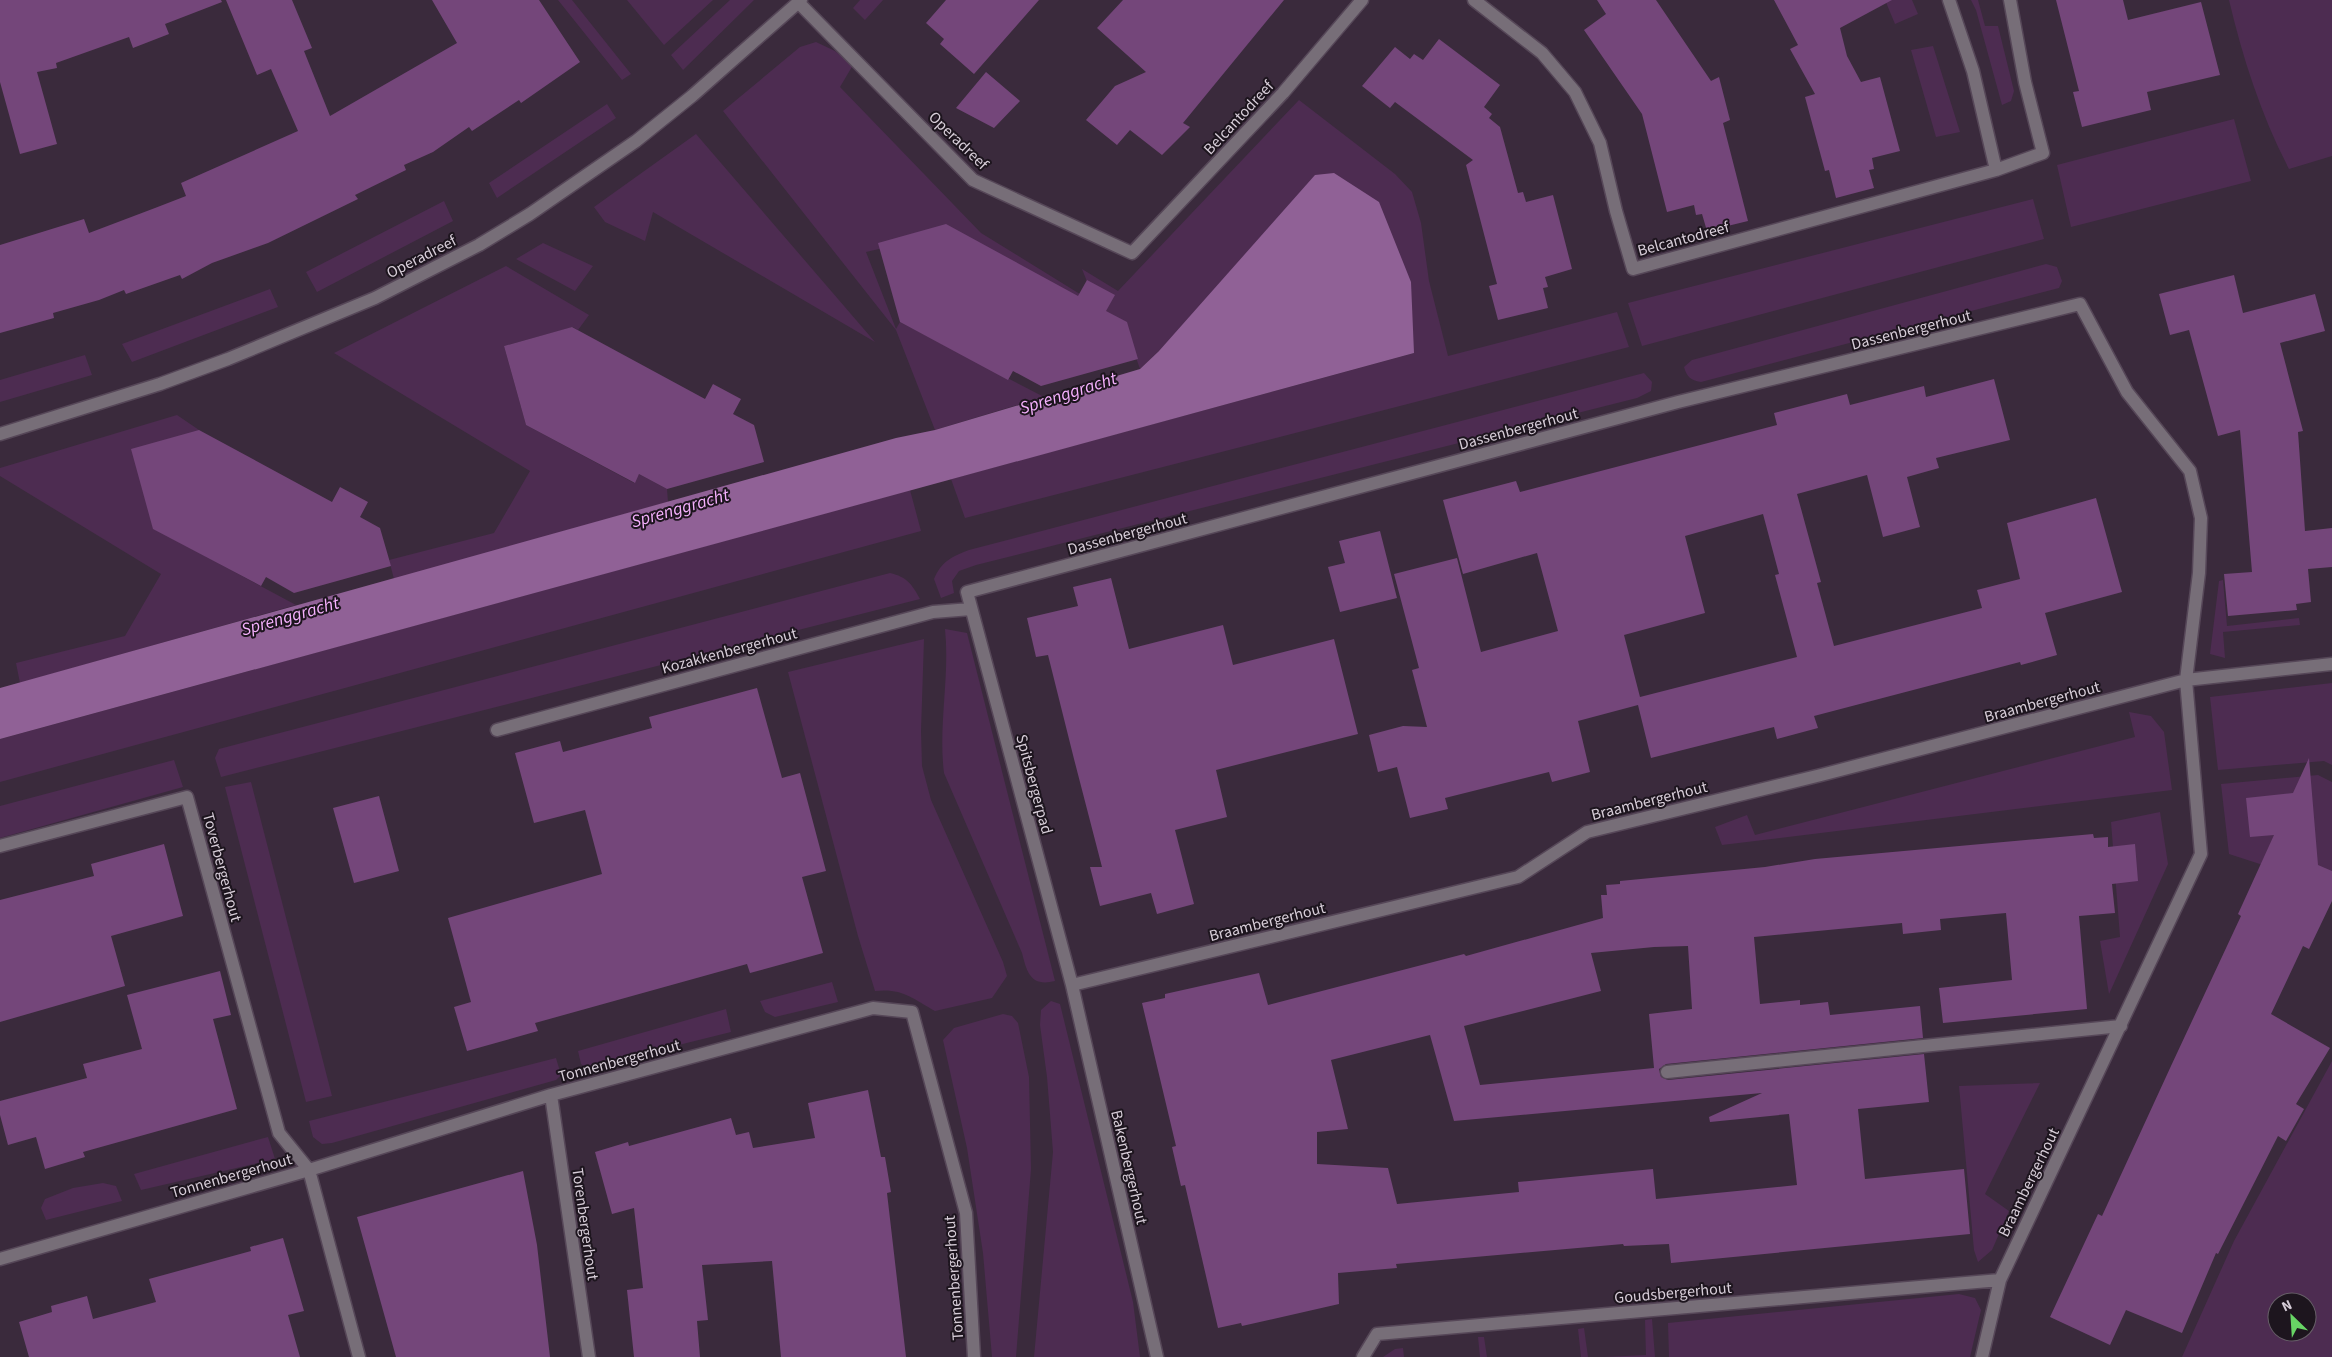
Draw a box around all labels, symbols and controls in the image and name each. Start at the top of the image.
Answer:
street label: Belcantodreef [1199,75,1280,160]
street label: Operadreef [924,107,994,176]
street label: Belcantodreef [1635,216,1733,262]
street label: Operadreef [383,229,461,284]
street label: Dassenbergerhout [1849,304,1974,356]
water label: Sprenggracht [1016,366,1121,421]
street label: Dassenbergerhout [1456,402,1581,456]
water label: Sprenggracht [628,482,733,534]
street label: Dassenbergerhout [1065,507,1190,561]
water label: Sprenggracht [238,590,343,642]
street label: Kozakkenbergerhout [659,622,800,680]
street label: Braambergerhout [1982,676,2103,728]
street label: Spitsbergerpad [1010,732,1058,837]
street label: Braambergerhout [1589,776,1710,826]
street label: Toverbergerhout [197,810,247,925]
street label: Braambergerhout [1207,897,1328,947]
street label: Tonnenbergerhout [556,1034,683,1088]
street label: Bakenbergerhout [1105,1108,1153,1227]
street label: Braambergerhout [1993,1124,2065,1241]
street label: Tonnenbergerhout [168,1148,295,1204]
street label: Torenbergerhout [566,1167,604,1282]
street label: Tonnenbergerhout [939,1214,969,1341]
street label: Goudsbergerhout [1613,1277,1733,1309]
north arrow [2267,1292,2317,1342]
text: N [2278,1295,2295,1317]

